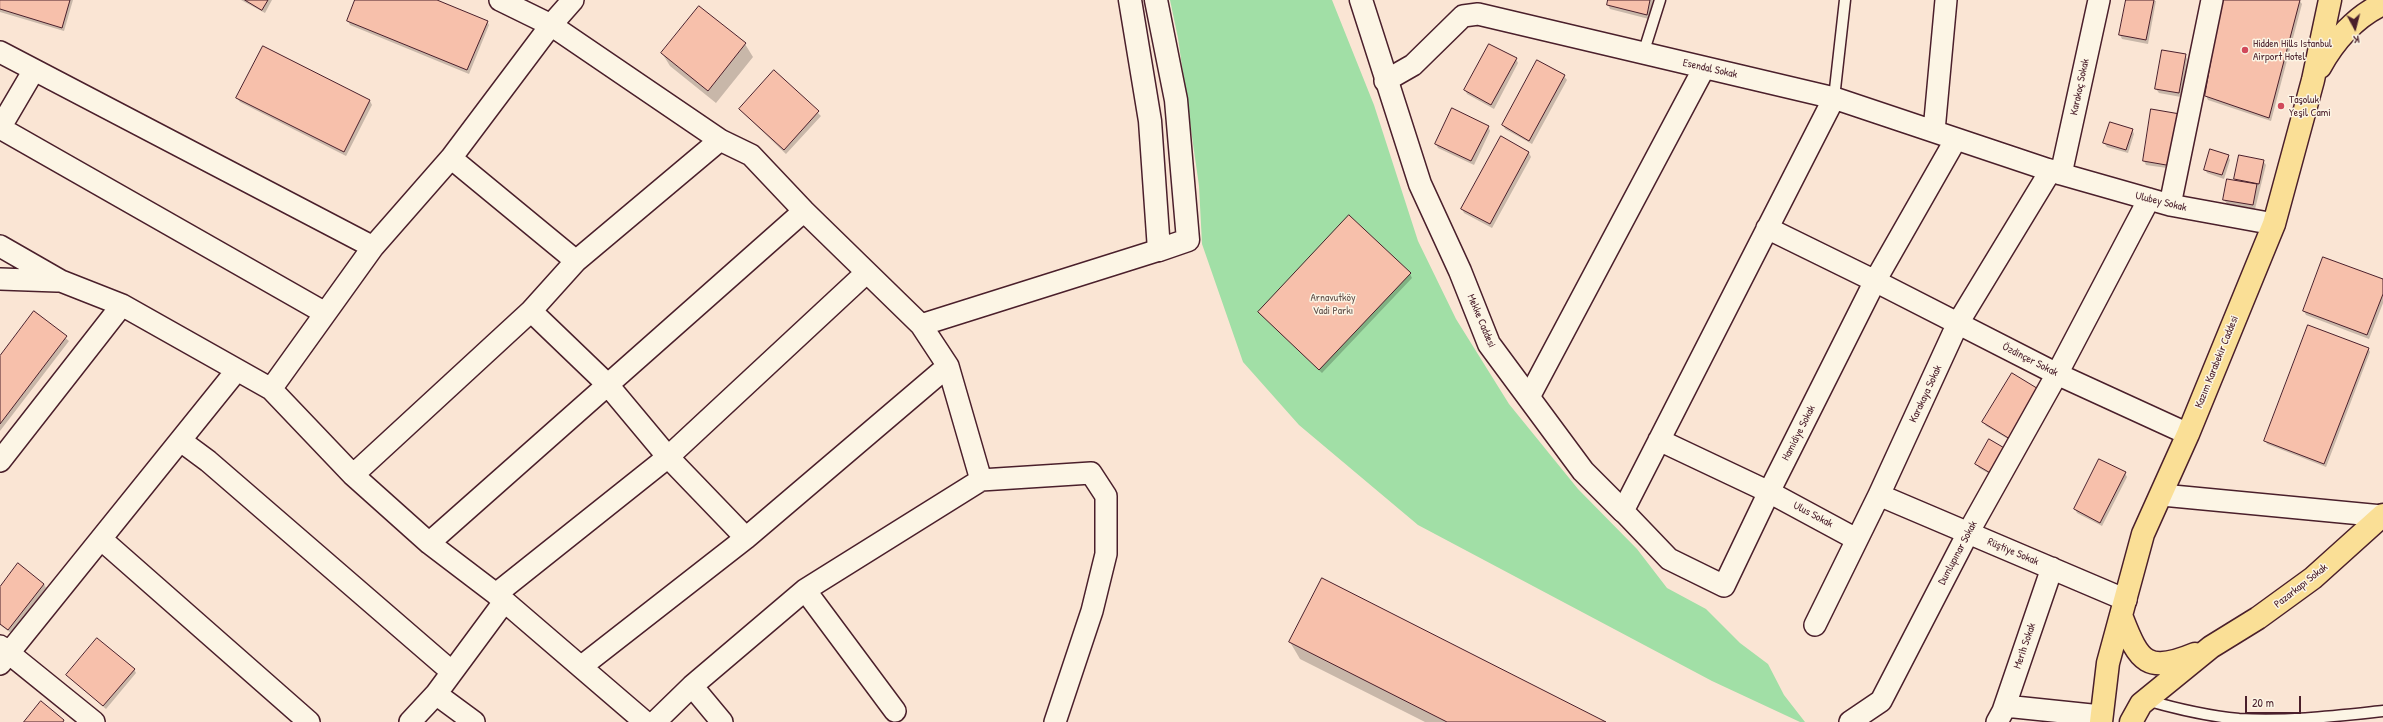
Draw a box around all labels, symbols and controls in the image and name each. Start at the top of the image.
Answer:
north arrow [2335,8,2375,48]
text: K [2353,33,2360,47]
place label: Hidden Hills Istanbul Airport Hotel [2253,37,2332,63]
marker: Hidden Hills Istanbul Airport Hotel [2240,45,2250,55]
street label: Esendal Sokak [1682,56,1738,82]
street label: Karakoç Sokak [2068,58,2092,116]
place label: Taşoluk Yeşil Cami [2289,93,2331,119]
marker: Taşoluk Yeşil Cami [2276,101,2286,111]
street label: Ulubey Sokak [2134,189,2188,215]
park label: Arnavutköy Vadi Parkı [1310,291,1356,317]
street label: Mekke Caddesi [1464,292,1498,350]
street label: Kazım Karabekir Caddesi [2192,314,2242,410]
street label: Özdinçer Sokak [2000,340,2060,380]
street label: Karakaya Sokak [1907,363,1945,425]
street label: Hamidiye Sokak [1779,403,1819,463]
street label: Ulus Sokak [1791,499,1835,531]
street label: Dumlupınar Sokak [1936,519,1980,587]
street label: Rüştiye Sokak [1985,535,2041,569]
street label: Pazarkapı Sokak [2272,561,2330,611]
street label: Merih Sokak [2011,621,2039,671]
scale bar [2247,688,2303,714]
text: 20 m [2252,694,2274,711]

